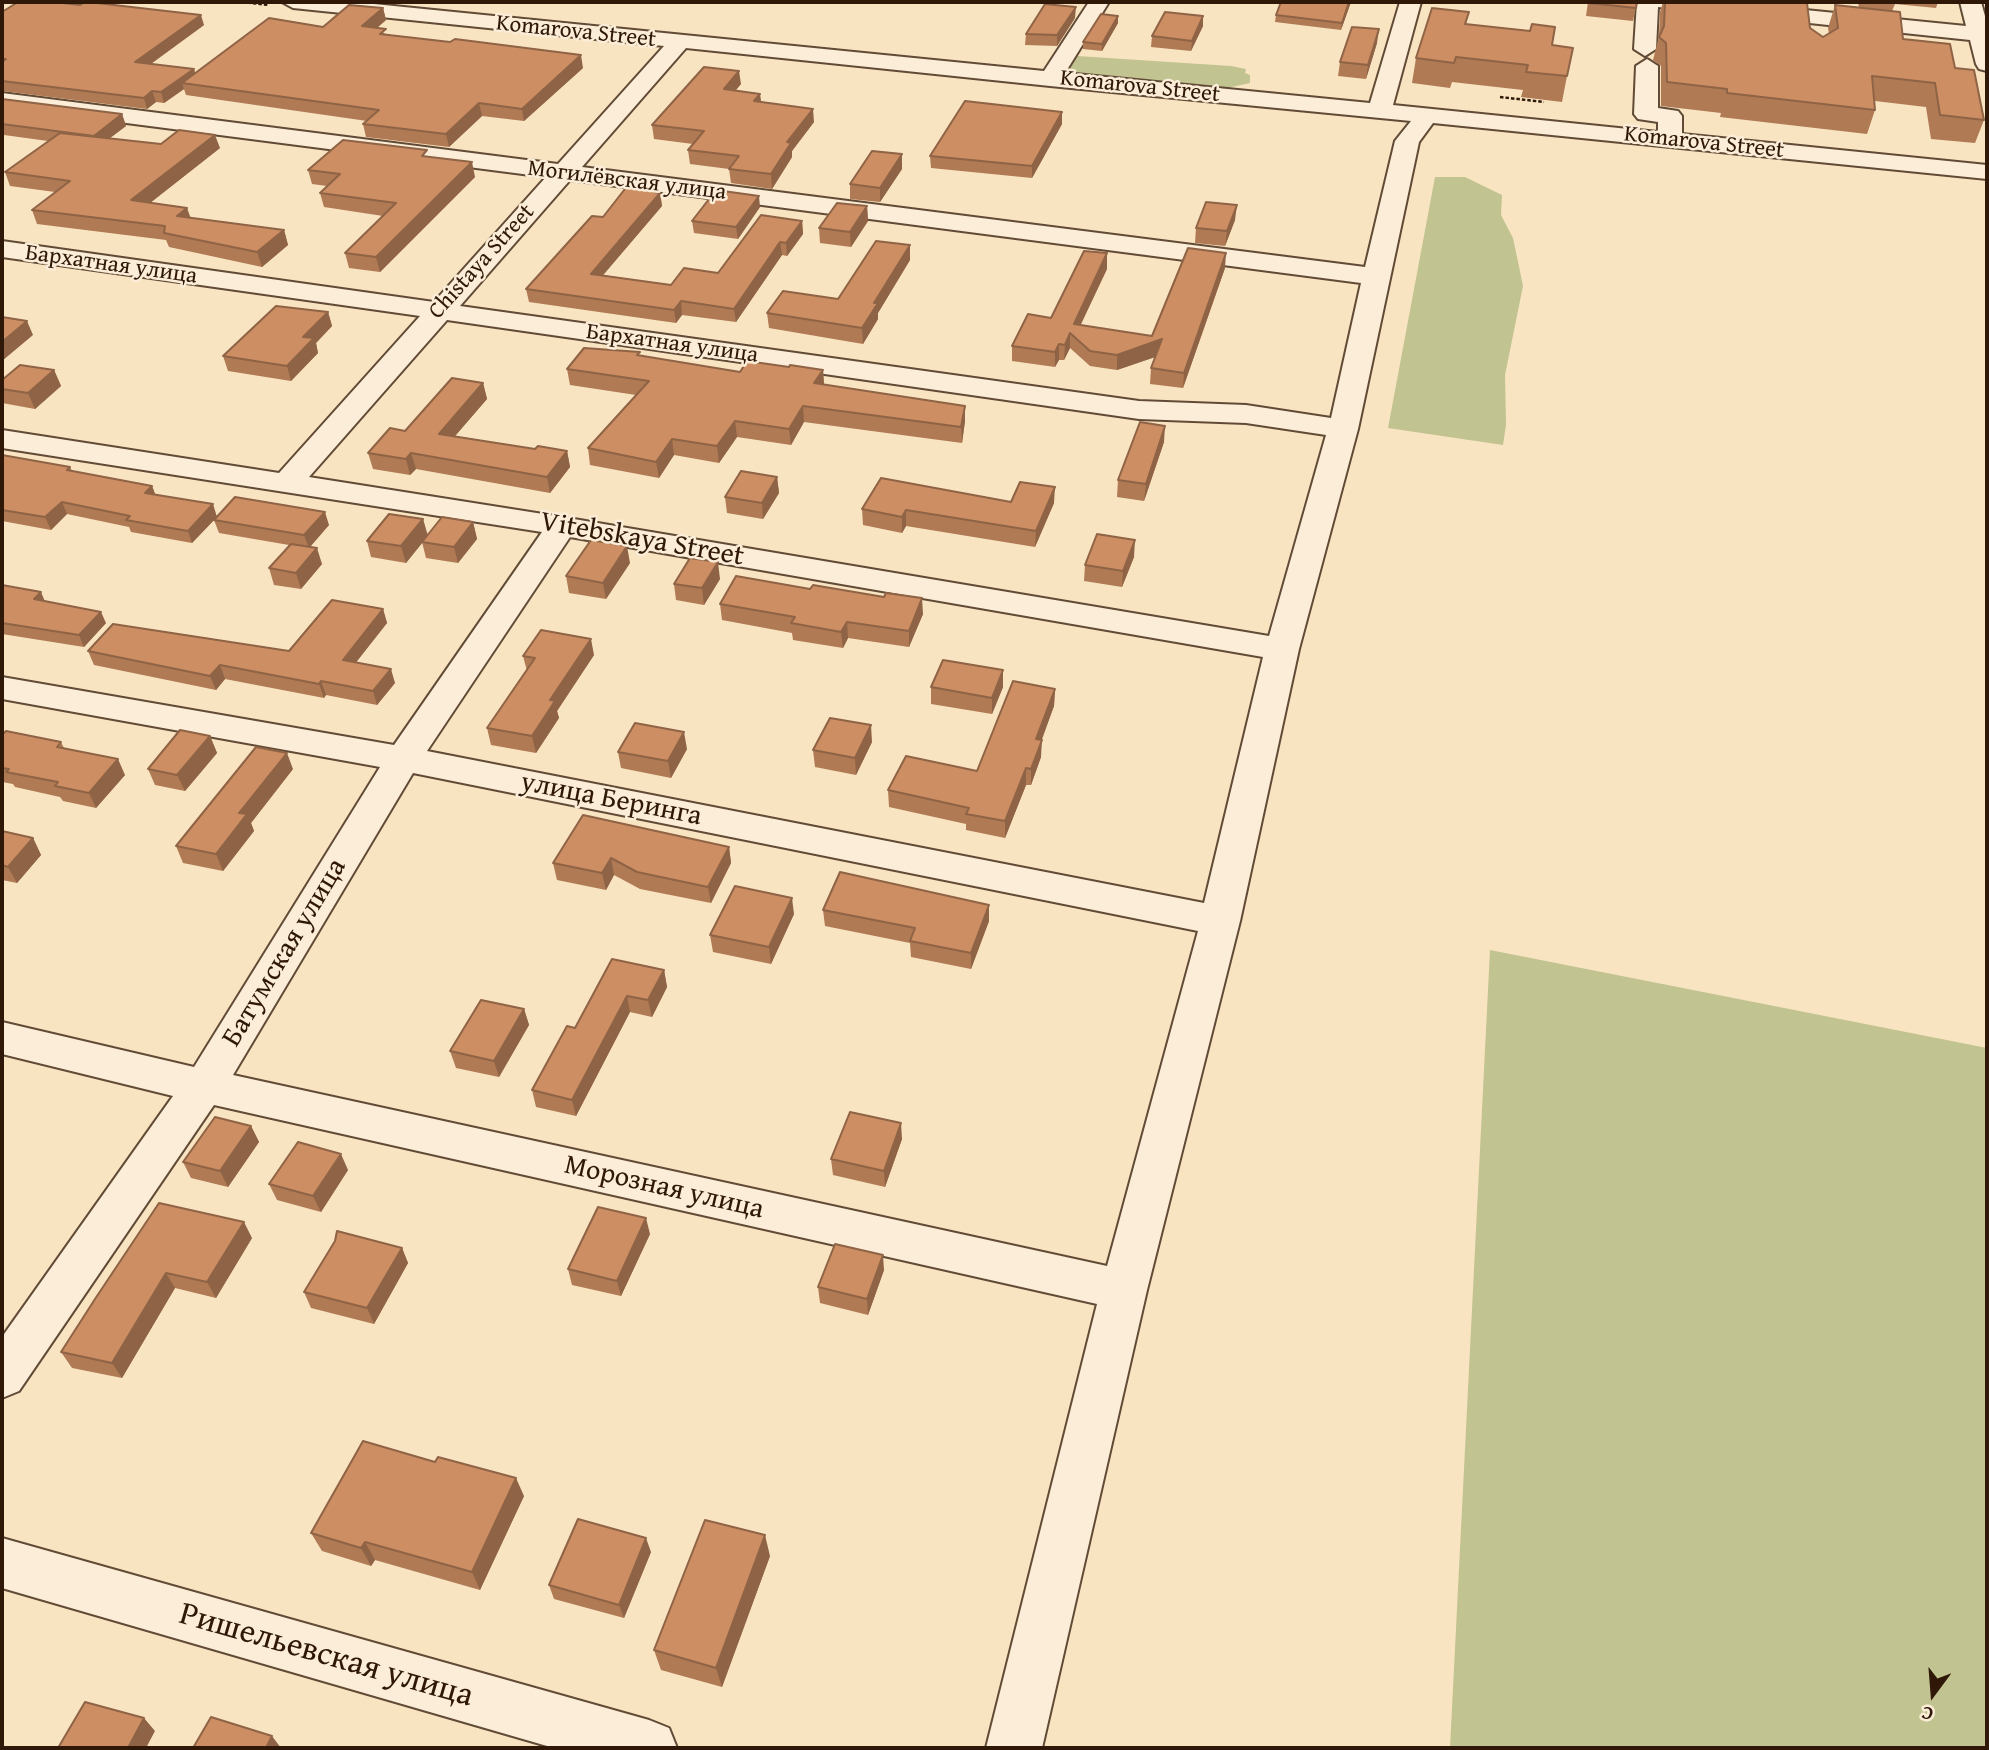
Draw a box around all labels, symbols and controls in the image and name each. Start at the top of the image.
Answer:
street label: Komarova Street [495,10,657,54]
street label: Komarova Street [1059,65,1221,109]
street label: Komarova Street [1623,121,1785,165]
street label: Могилёвская улица [526,155,728,207]
street label: Chistaya Street [423,199,541,325]
street label: Бархатная улица [23,239,199,291]
street label: Бархатная улица [584,318,760,370]
street label: Vitebskaya Street [538,506,746,574]
street label: улица Беринга [518,766,704,834]
street label: Батумская улица [216,853,354,1053]
street label: Морозная улица [561,1149,767,1227]
street label: Ришельевская улица [175,1595,477,1717]
north arrow [1898,1659,1968,1729]
text: С [1918,1699,1936,1729]

